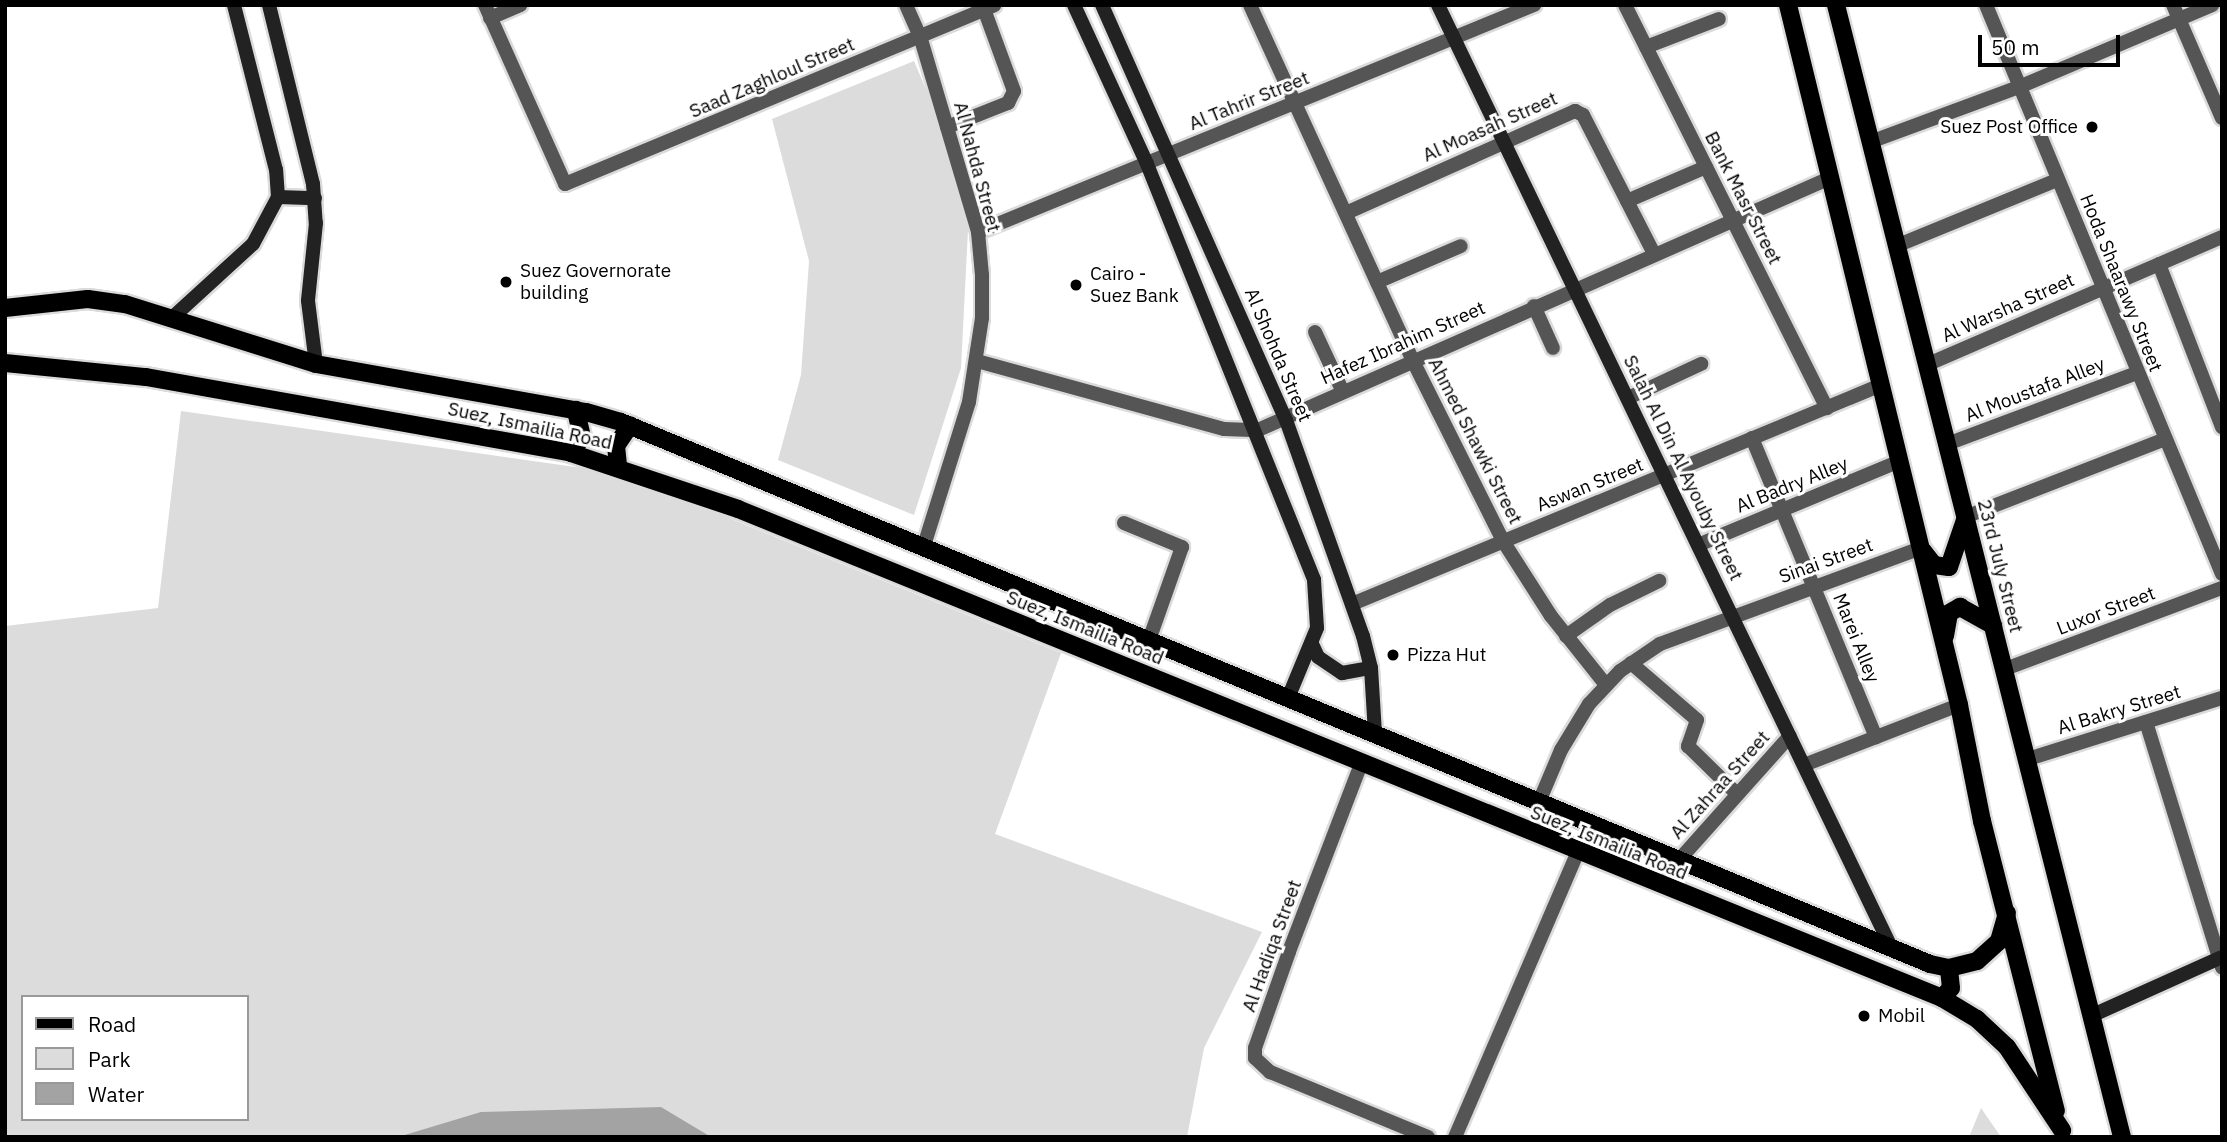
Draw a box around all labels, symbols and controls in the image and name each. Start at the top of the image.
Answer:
scale bar [1982,21,2124,65]
street label: Saad Zaghloul Street [686,33,858,123]
text: 50 m [1991,33,2040,61]
street label: Al Tahrir Street [1186,67,1312,135]
street label: Al Moasah Street [1419,87,1561,167]
street label: Al Nahda Street [949,99,1005,235]
place label: Suez Post Office [1940,116,2078,138]
marker: Suez Post Office [2084,119,2100,135]
street label: Bank Masr Street [1700,128,1786,268]
street label: Hoda Shaarawy Street [2075,191,2167,375]
place label: Suez Governorate building [520,260,671,304]
place label: Cairo - Suez Bank [1090,263,1179,307]
street label: Al Warsha Street [1938,269,2078,347]
marker: Suez Governorate building [498,274,514,290]
marker: Cairo - Suez Bank [1068,277,1084,293]
street label: Al Shohda Street [1240,285,1316,425]
street label: Hafez Ibrahim Street [1317,296,1489,390]
street label: Salah Al Din Al Ayouby Street [1618,352,1748,584]
street label: Al Moustafa Alley [1962,353,2108,427]
street label: Ahmed Shawki Street [1423,354,1527,528]
street label: Suez, Ismailia Road [446,397,614,455]
street label: Al Badry Alley [1733,452,1851,518]
street label: Aswan Street [1533,453,1647,517]
street label: 23rd July Street [1972,497,2028,635]
street label: Sinai Street [1776,534,1876,588]
street label: Luxor Street [2053,582,2159,640]
street label: Suez, Ismailia Road [1003,586,1167,670]
street label: Marei Alley [1828,590,1884,686]
place label: Pizza Hut [1407,644,1486,666]
marker: Pizza Hut [1385,647,1401,663]
street label: Al Bakry Street [2055,680,2183,740]
street label: Al Zahraa Street [1665,726,1775,844]
street label: Suez, Ismailia Road [1527,801,1691,885]
street label: Al Hadiqa Street [1238,877,1306,1015]
legend [21,995,248,1121]
place label: Mobil [1878,1005,1925,1027]
marker: Mobil [1856,1008,1872,1024]
text: Road [88,1010,136,1038]
text: Park [88,1045,131,1073]
text: Water [88,1080,144,1108]

